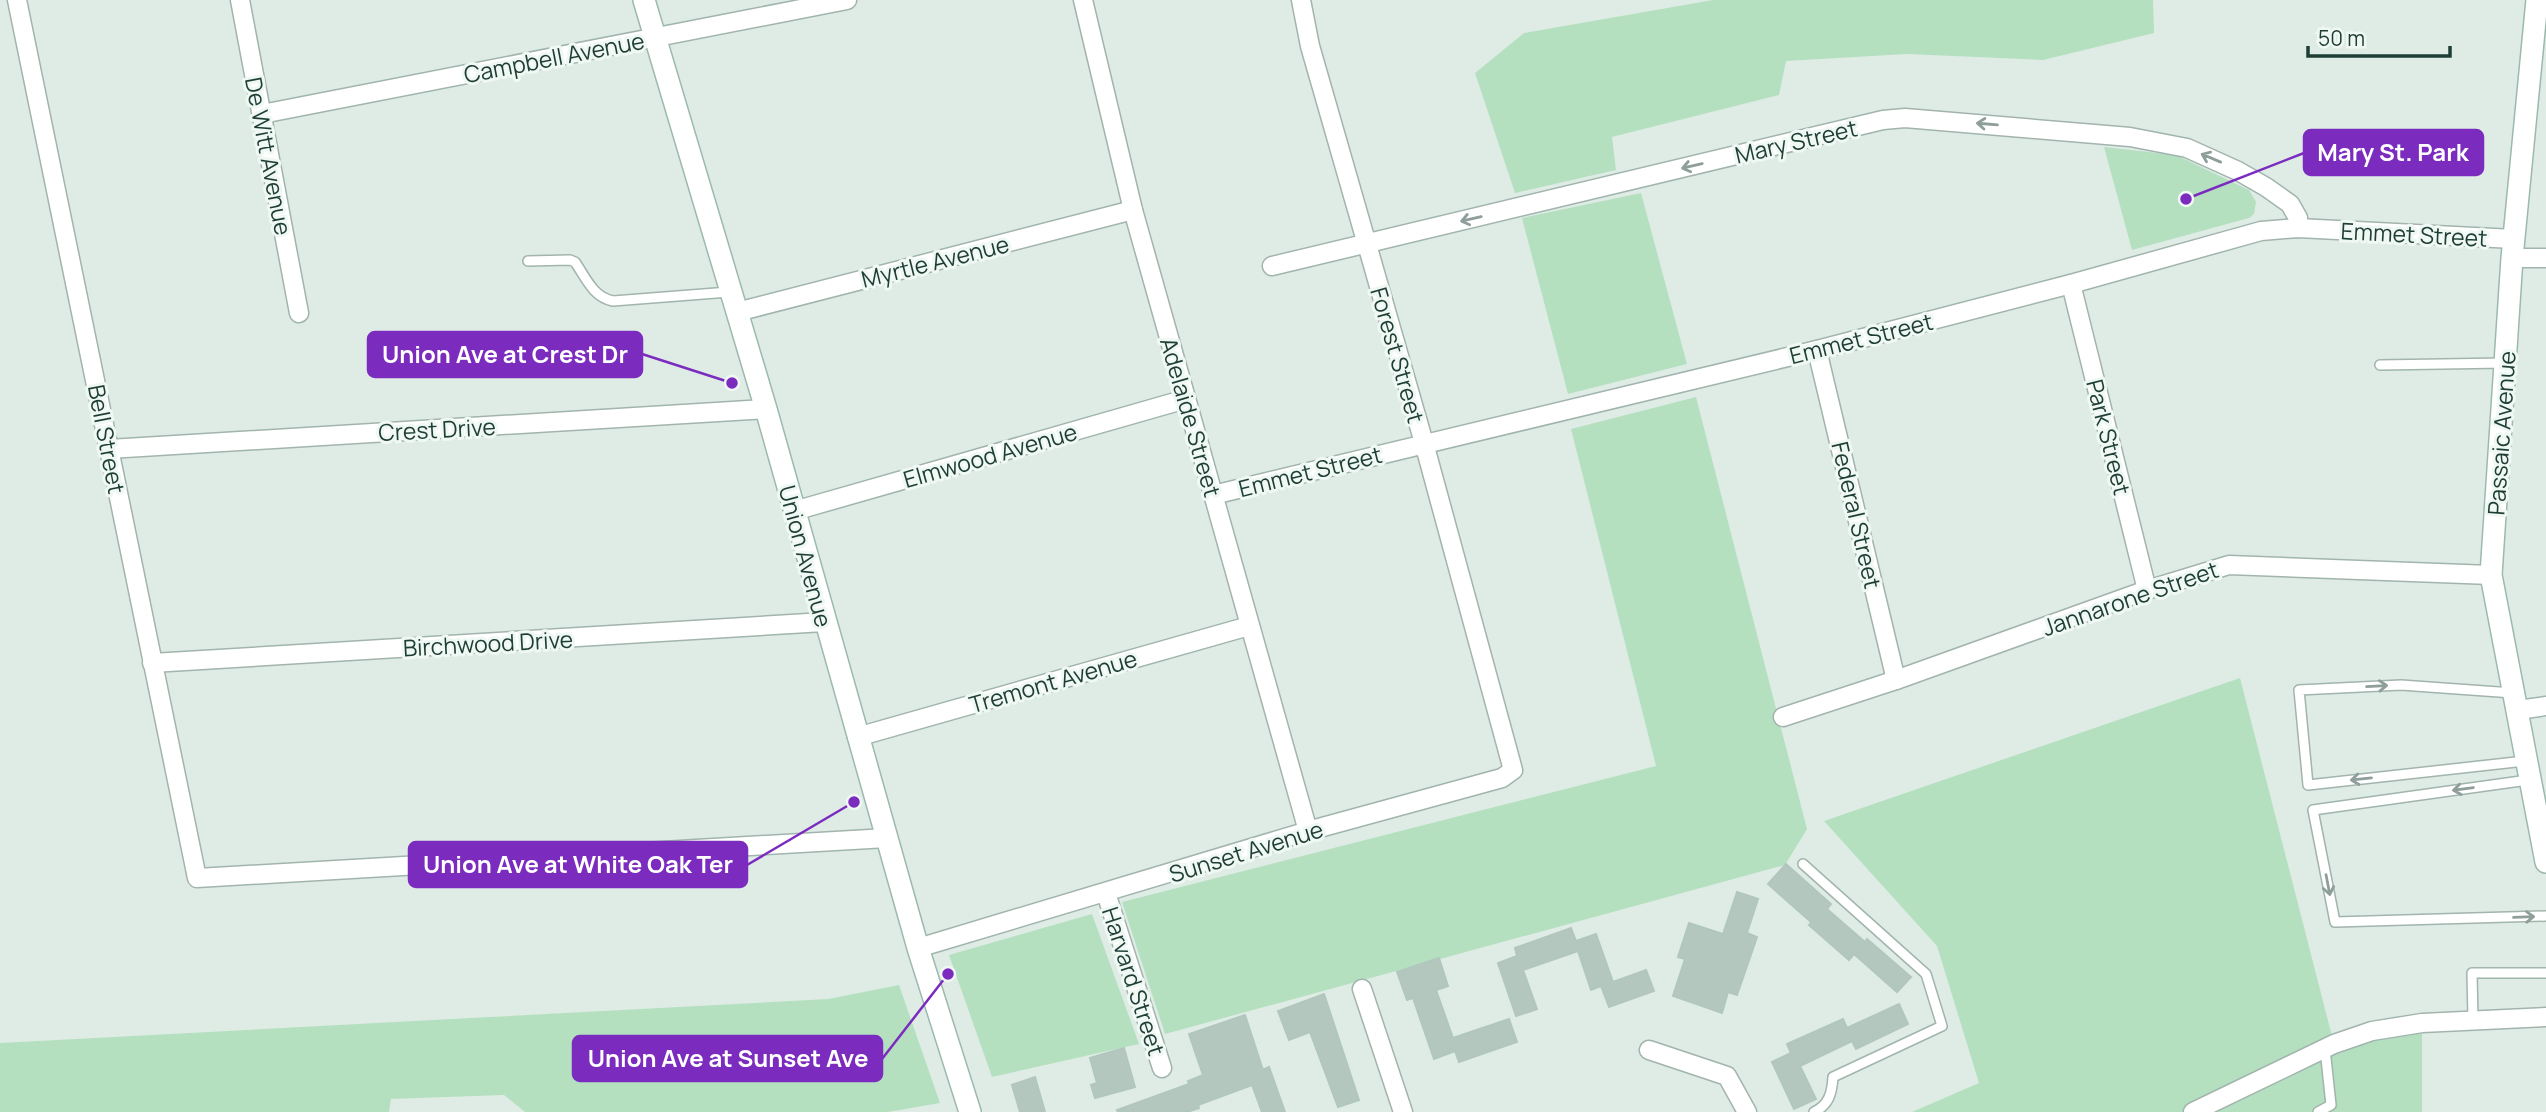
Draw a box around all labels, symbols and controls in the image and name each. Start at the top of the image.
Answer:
scale bar [2308,14,2450,58]
street label: Campbell Avenue [461,24,647,90]
text: 50 m [2318,24,2365,52]
street label: De Witt Avenue [238,74,300,238]
street label: Mary Street [1732,111,1860,171]
one-way arrow [1977,117,1999,130]
callout: Mary St. Park [2304,130,2483,175]
text: Mary St. Park [2317,135,2470,168]
one-way arrow [2201,151,2222,164]
one-way arrow [1681,160,1704,173]
one-way arrow [1460,213,1483,226]
street label: Emmet Street [2340,214,2488,254]
street label: Myrtle Avenue [858,227,1012,295]
street label: Forest Street [1363,283,1433,427]
street label: Emmet Street [1786,305,1936,371]
callout: Union Ave at Crest Dr [368,332,642,377]
street label: Adelaide Street [1153,334,1229,500]
text: Union Ave at Crest Dr [382,337,628,370]
street label: Passaic Avenue [2479,350,2523,516]
street label: Park Street [2079,376,2139,498]
street label: Bell Street [81,382,133,496]
street label: Crest Drive [377,410,497,448]
street label: Elmwood Avenue [899,415,1081,495]
street label: Emmet Street [1235,438,1385,504]
street label: Federal Street [1825,438,1889,592]
street label: Union Avenue [772,481,840,631]
street label: Jannarone Street [2038,553,2222,643]
street label: Birchwood Drive [402,623,574,663]
street label: Tremont Avenue [965,642,1141,720]
one-way arrow [2365,679,2388,692]
one-way arrow [2351,773,2373,786]
one-way arrow [2452,783,2475,796]
street label: Sunset Avenue [1165,812,1327,890]
callout: Union Ave at White Oak Ter [409,842,747,887]
text: Union Ave at White Oak Ter [423,847,733,880]
one-way arrow [2321,873,2335,896]
street label: Harvard Street [1095,903,1173,1059]
one-way arrow [2512,910,2535,923]
callout: Union Ave at Sunset Ave [573,1036,882,1081]
text: Union Ave at Sunset Ave [588,1041,868,1074]

